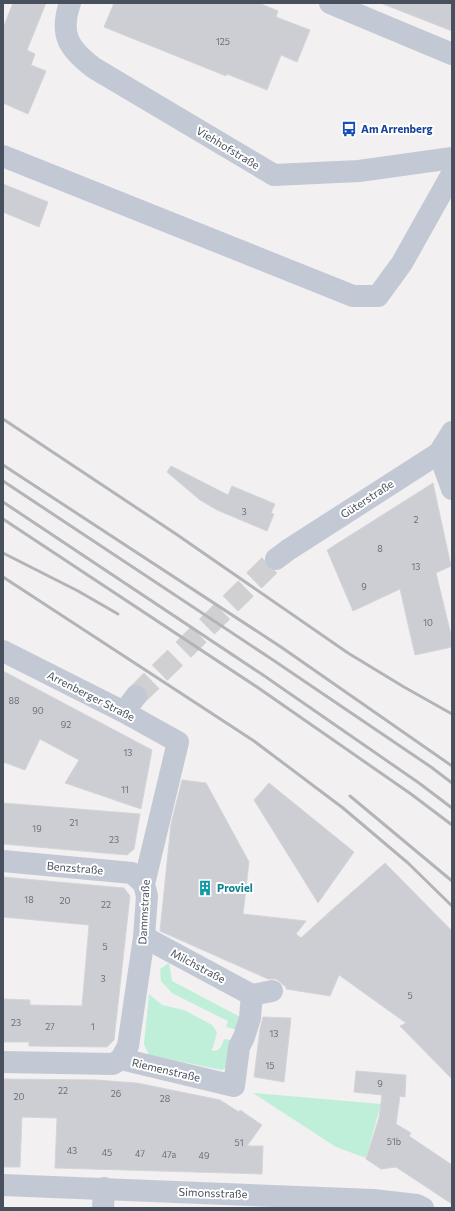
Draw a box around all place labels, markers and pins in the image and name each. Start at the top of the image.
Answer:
bus stop icon: Am Arrenberg [340,120,358,138]
place label: Am Arrenberg [361,122,432,135]
building icon: Proviel [196,879,214,897]
place label: Proviel [217,881,253,894]

